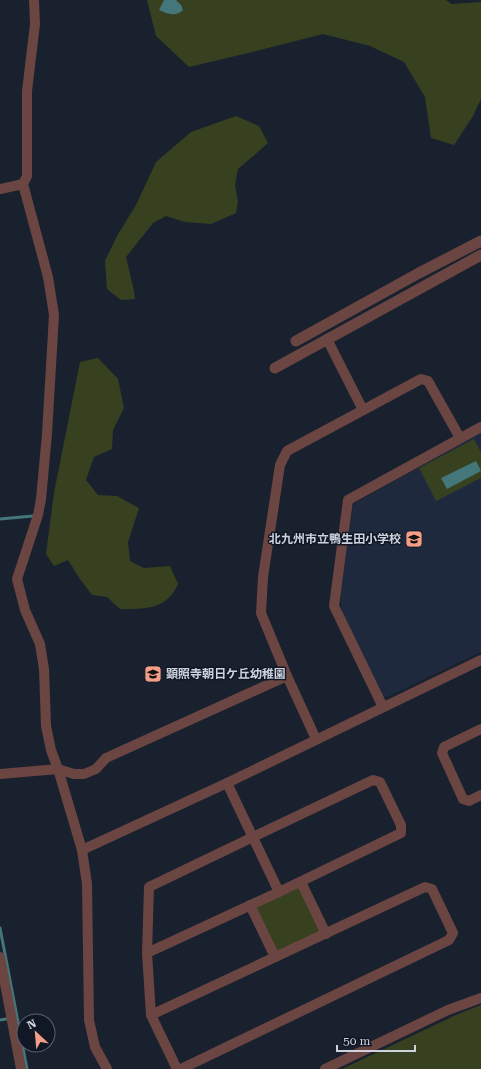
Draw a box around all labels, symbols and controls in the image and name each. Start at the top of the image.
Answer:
school or university icon: 北九州市立鴨生田小学校 [404,529,424,549]
place label: 北九州市立鴨生田小学校 [269,532,401,546]
school or university icon: 顕照寺朝日ケ丘幼稚園 [143,664,163,684]
place label: 顕照寺朝日ケ丘幼稚園 [166,667,286,681]
north arrow [16,1013,56,1053]
text: N [25,1017,39,1032]
scale bar [337,1027,415,1053]
text: 50 m [343,1034,370,1048]

